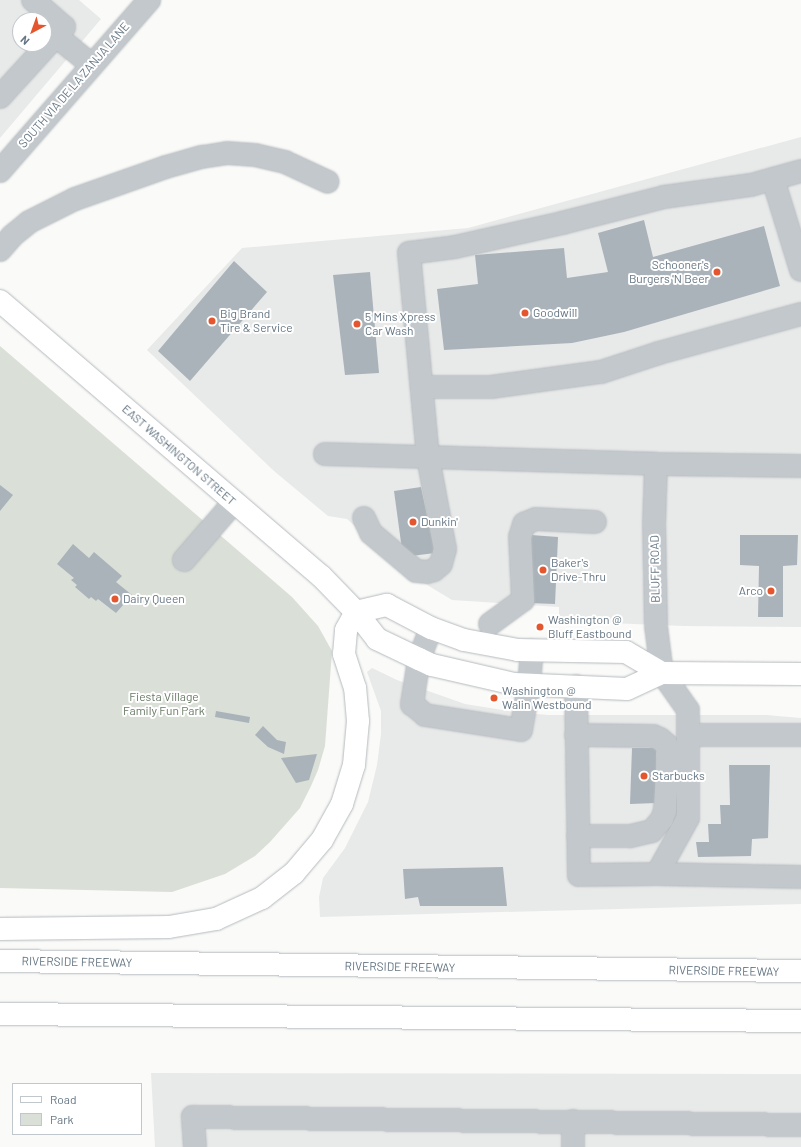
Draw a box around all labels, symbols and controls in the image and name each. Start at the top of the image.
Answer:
north arrow [12,12,52,52]
street label: SOUTH VIA DE LA ZANJA LANE [16,19,132,151]
place label: Schooner's Burgers 'N Beer [629,258,709,286]
marker: Schooner's Burgers 'N Beer [712,267,722,277]
place label: Goodwill [533,306,577,320]
place label: Big Brand Tire & Service [220,307,293,335]
marker: Goodwill [520,308,530,318]
place label: 5 Mins Xpress Car Wash [365,310,435,338]
marker: Big Brand Tire & Service [207,316,217,326]
marker: 5 Mins Xpress Car Wash [352,319,362,329]
street label: EAST WASHINGTON STREET [119,402,239,508]
place label: Dunkin' [421,515,458,529]
marker: Dunkin' [408,517,418,527]
street label: BLUFF ROAD [647,535,663,603]
place label: Baker's Drive-Thru [551,556,606,584]
marker: Baker's Drive-Thru [538,565,548,575]
place label: Arco [739,584,763,598]
marker: Arco [766,586,776,596]
place label: Dairy Queen [123,592,185,606]
marker: Dairy Queen [110,594,120,604]
place label: Washington @ Bluff Eastbound [548,613,632,641]
marker: Washington @ Bluff Eastbound [535,622,545,632]
place label: Washington @ Walin Westbound [502,684,592,712]
park label: Fiesta Village Family Fun Park [123,690,205,718]
marker: Washington @ Walin Westbound [489,693,499,703]
place label: Starbucks [652,769,705,783]
marker: Starbucks [639,771,649,781]
street label: RIVERSIDE FREEWAY [22,954,132,970]
street label: RIVERSIDE FREEWAY [345,959,455,975]
street label: RIVERSIDE FREEWAY [669,963,779,979]
legend [12,1083,142,1135]
text: Road [50,1092,77,1106]
text: Park [50,1112,74,1126]

